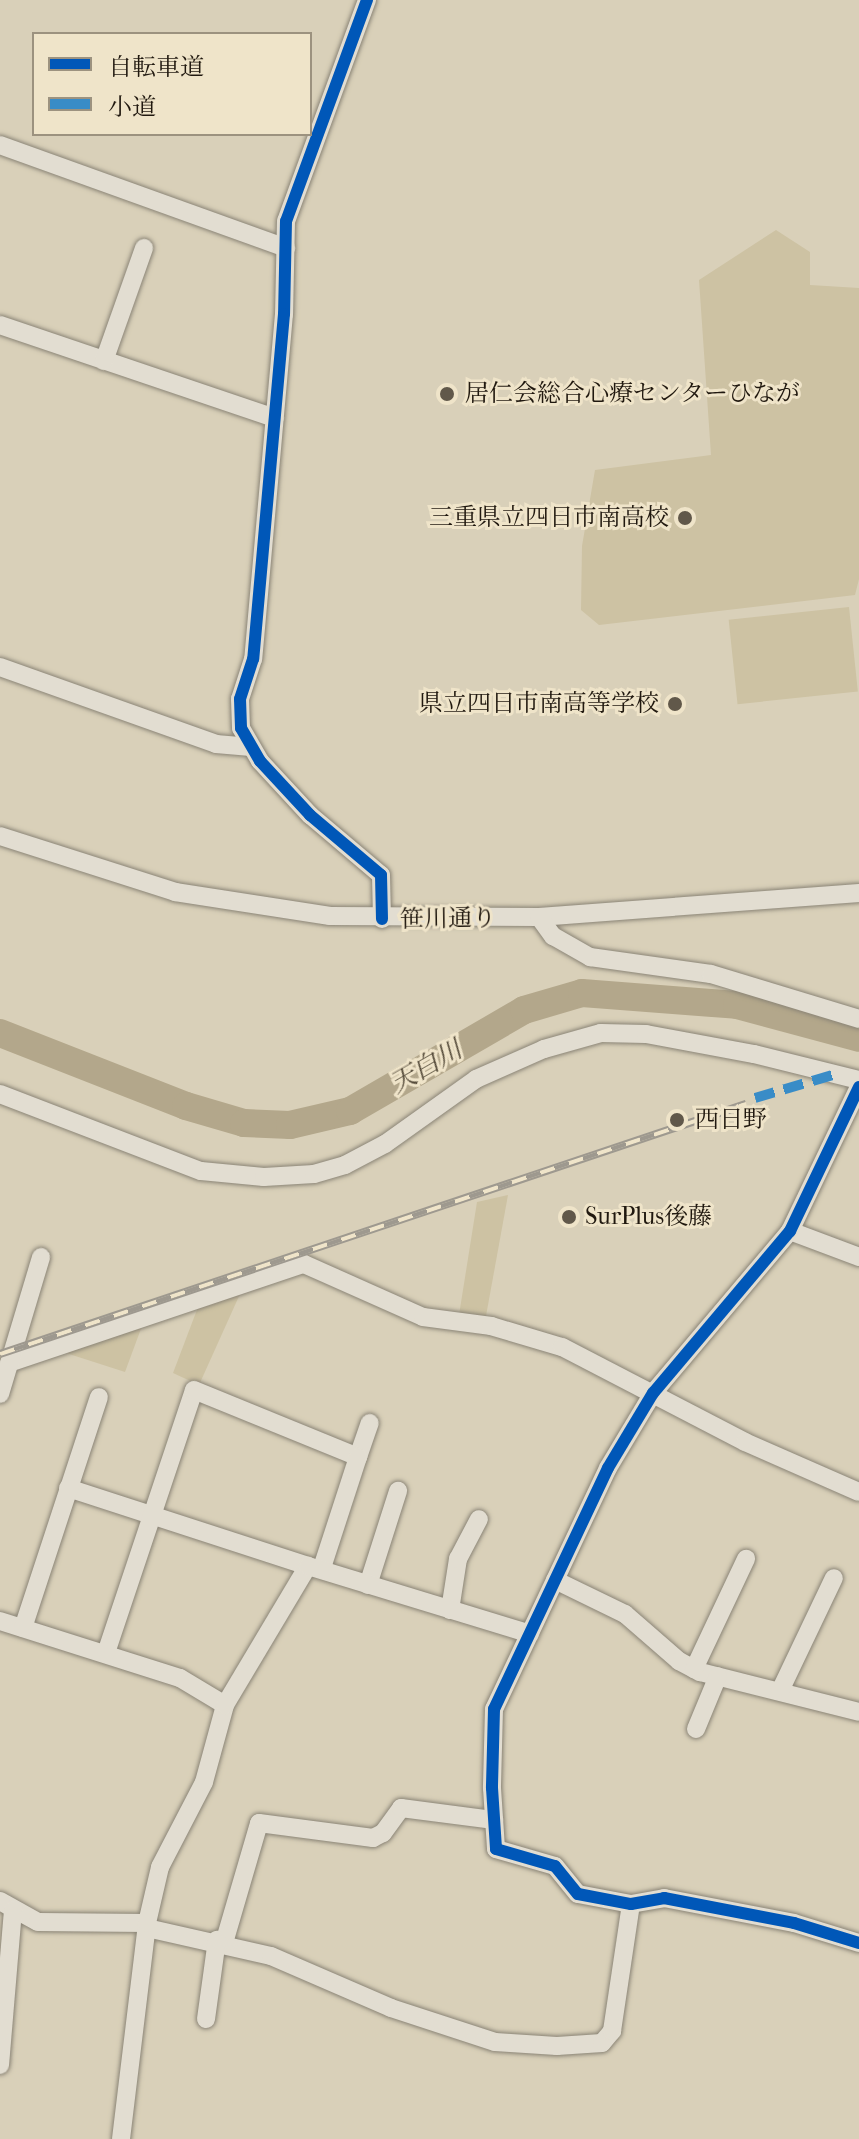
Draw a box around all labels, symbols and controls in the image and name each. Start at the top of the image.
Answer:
legend [32,32,312,136]
text: 自転車道 [108,53,204,81]
text: 小道 [108,93,156,121]
place label: 居仁会総合心療センターひなが [465,380,801,408]
marker: 居仁会総合心療センターひなが [436,383,458,405]
place label: 三重県立四日市南高校 [429,504,669,532]
marker: 三重県立四日市南高校 [676,509,694,527]
place label: 県立四日市南高等学校 [419,690,659,718]
marker: 県立四日市南高等学校 [666,695,684,713]
street label: 笹川通り [400,904,496,934]
water label: 天白川 [384,1034,468,1100]
place label: 西日野 [695,1106,767,1134]
marker: 西日野 [666,1109,688,1131]
place label: SurPlus後藤 [585,1203,712,1231]
marker: SurPlus後藤 [560,1208,578,1226]

